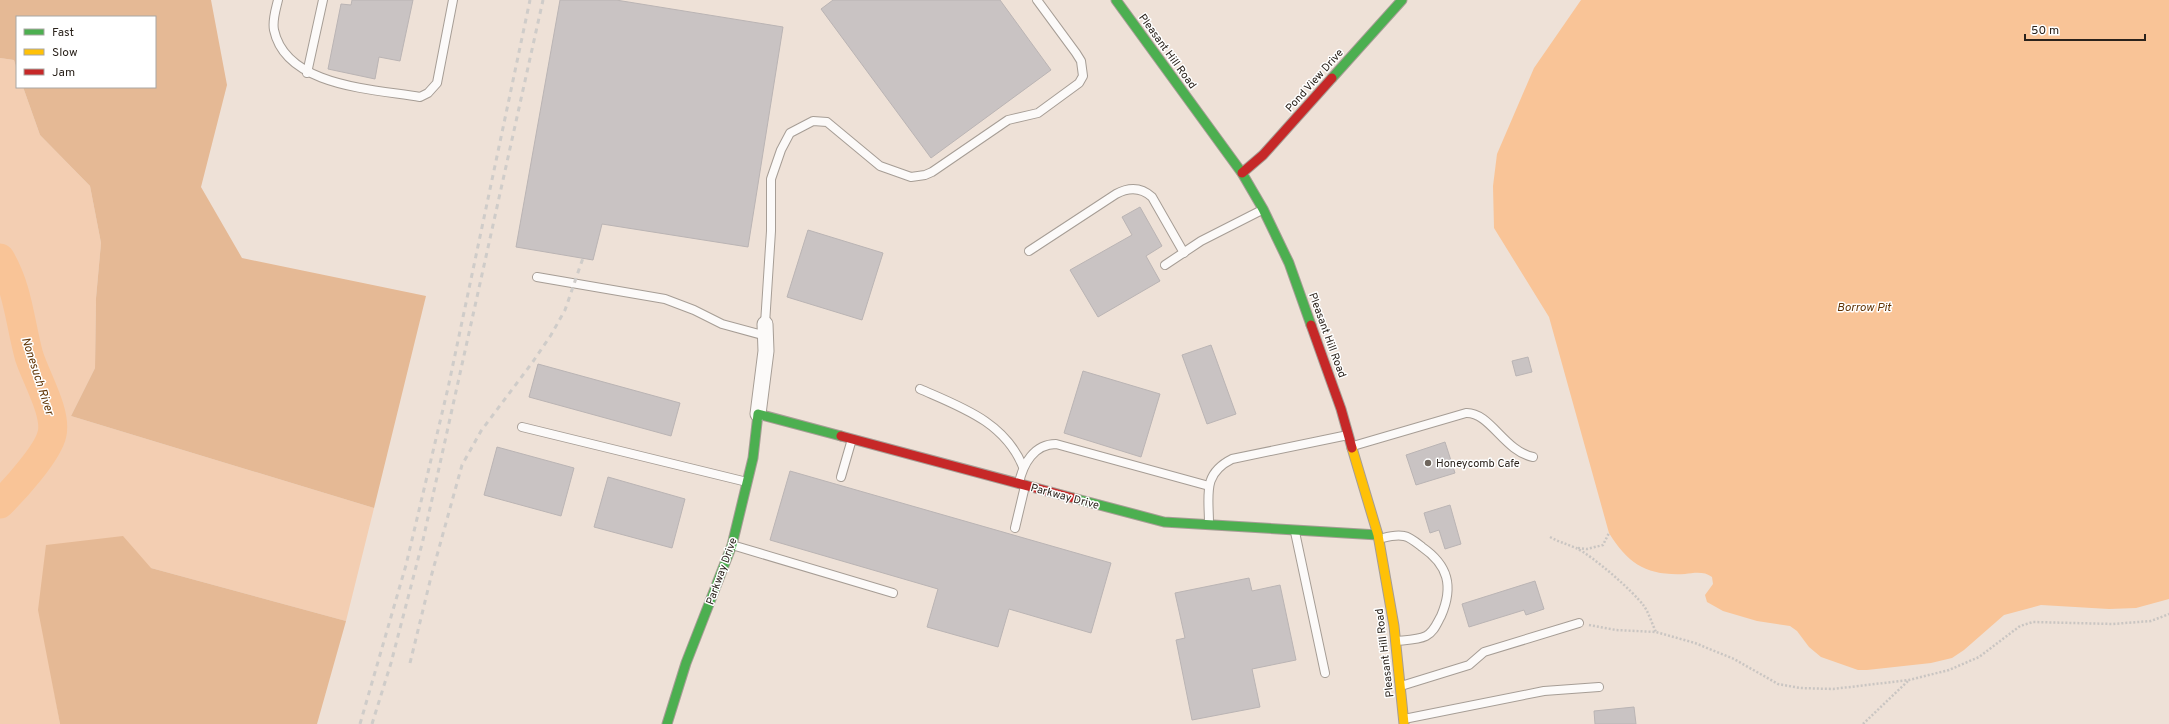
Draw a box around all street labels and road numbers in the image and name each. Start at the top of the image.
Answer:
street label: Pleasant Hill Road [1135,11,1199,92]
street label: Pond View Drive [1283,46,1347,115]
street label: Pleasant Hill Road [1305,291,1349,380]
street label: Parkway Drive [1029,481,1101,513]
street label: Parkway Drive [703,536,741,607]
street label: Pleasant Hill Road [1373,608,1397,698]

